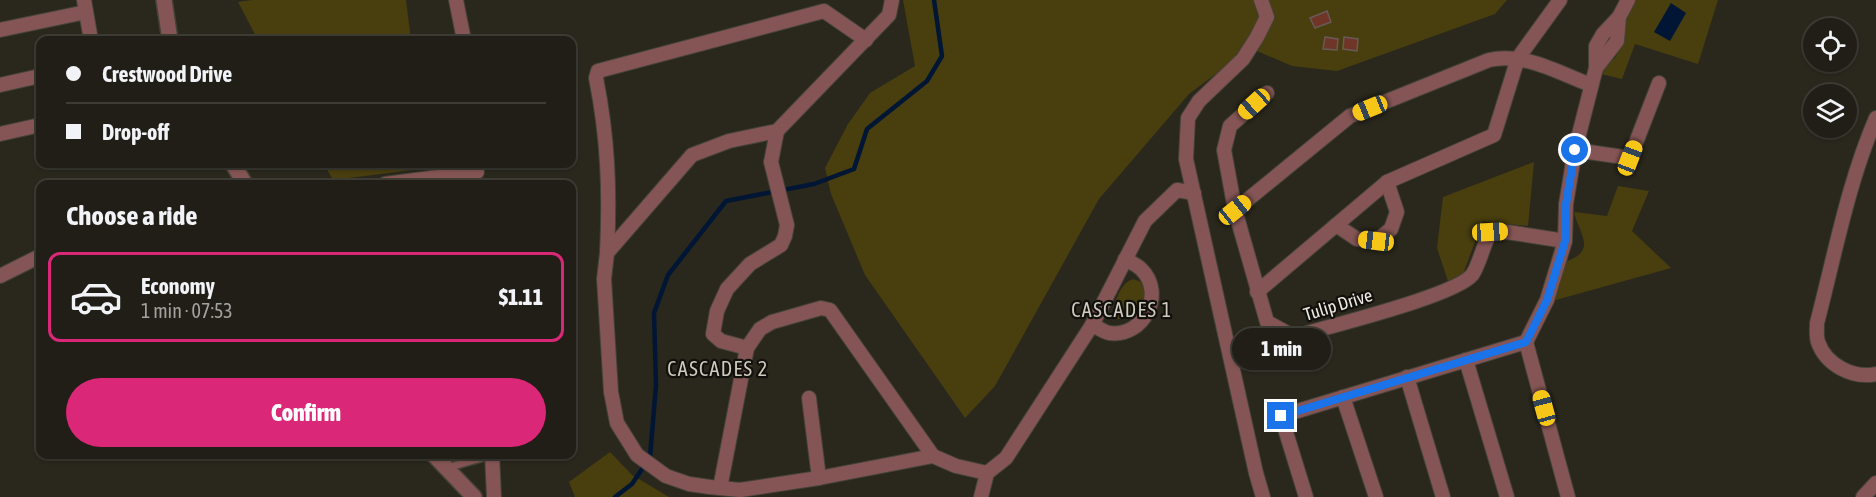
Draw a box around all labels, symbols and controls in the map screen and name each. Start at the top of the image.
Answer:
map controls [1803,18,1857,138]
button: locate [1803,18,1857,72]
text: Crestwood Drive [102,61,232,87]
button: layers [1803,84,1857,138]
car [1235,85,1273,123]
car [1350,93,1390,123]
text: Drop-off [102,119,169,145]
route start [1561,136,1588,163]
car [1615,138,1645,178]
car [1215,192,1255,228]
text: Choose a ride [66,200,198,231]
car [1472,222,1508,242]
car [1357,230,1395,252]
icon: car [69,270,123,324]
text: Economy [141,273,215,299]
text: $1.11 [499,284,543,310]
street label: Tulip Drive [1301,284,1375,325]
district label: CASCADES 1 [1071,298,1173,321]
text: 1 min · 07:53 [141,299,233,322]
callout: 1 min [1232,329,1330,371]
text: 1 min [1261,337,1302,360]
district label: CASCADES 2 [667,357,769,380]
button: Confirm [66,378,546,447]
car [1531,388,1557,428]
route end [1267,402,1294,429]

